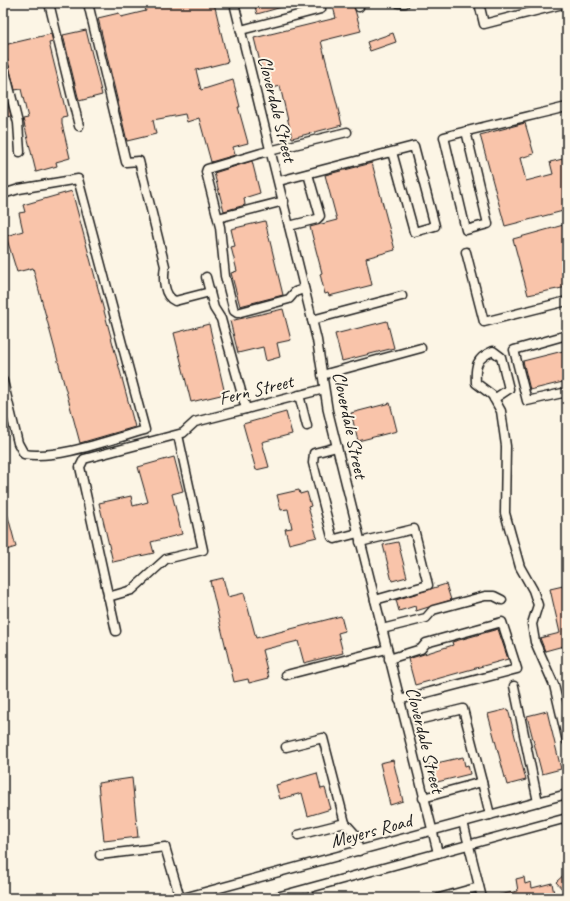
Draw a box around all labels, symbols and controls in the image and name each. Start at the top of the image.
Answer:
street label: Cloverdale Street [252,53,302,166]
street label: Fern Street [216,369,297,411]
street label: Cloverdale Street [327,369,373,482]
street label: Cloverdale Street [400,684,450,797]
street label: Meyers Road [328,808,418,853]

